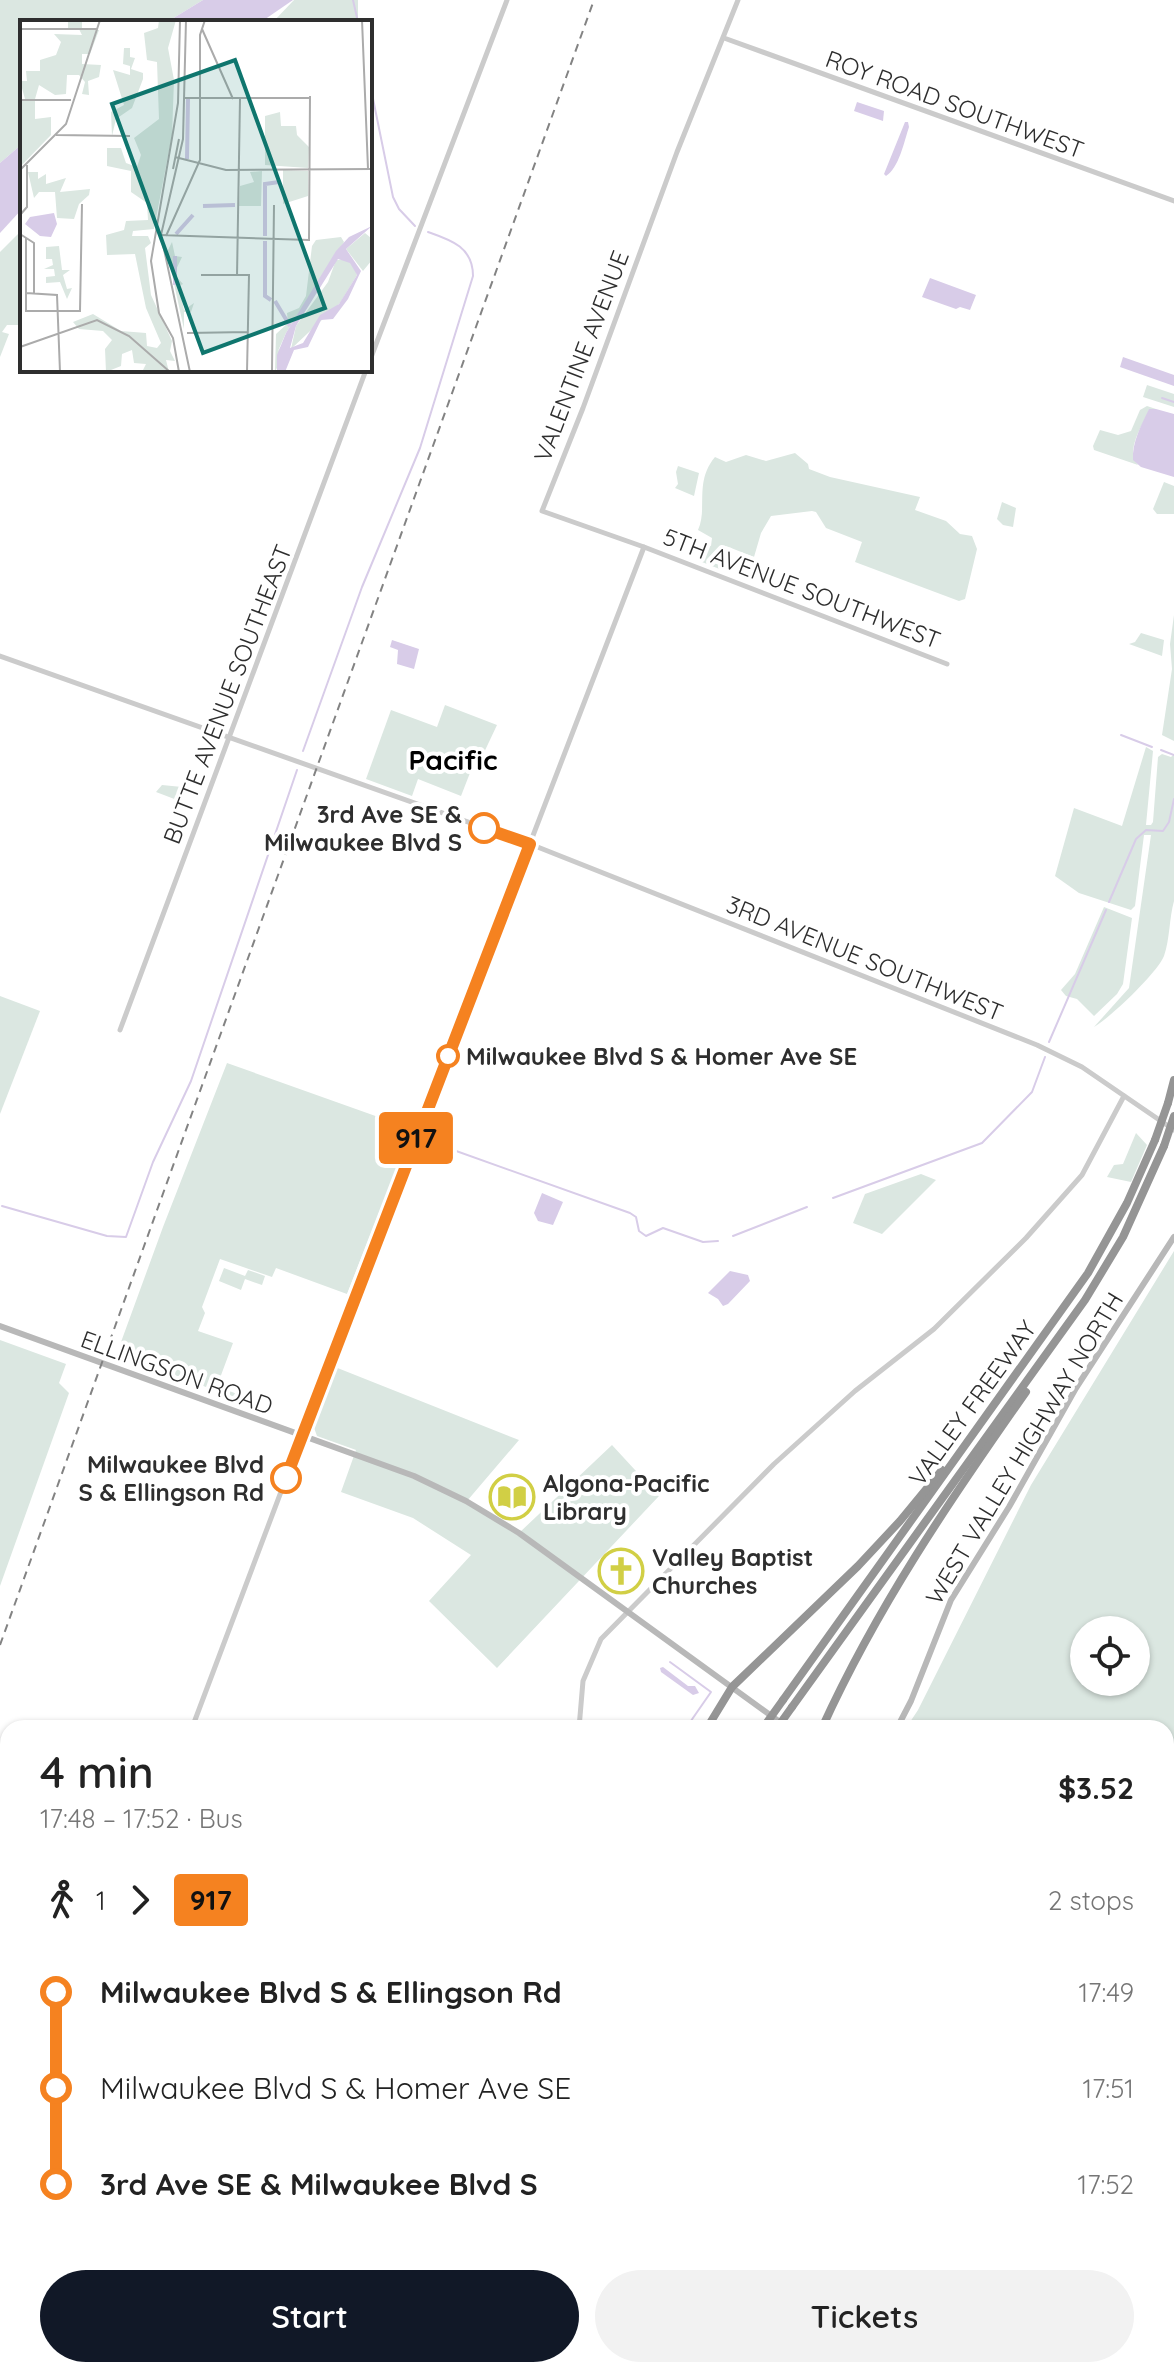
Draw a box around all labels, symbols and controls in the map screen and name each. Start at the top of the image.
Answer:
inset map [20,20,372,372]
street label: ROY ROAD SOUTHWEST [822,43,1088,165]
street label: VALENTINE AVENUE [527,246,635,466]
street label: 5TH AVENUE SOUTHWEST [659,521,945,655]
street label: BUTTE AVENUE SOUTHEAST [156,540,298,848]
district label: Pacific [409,742,497,777]
place label: 3rd Ave SE & Milwaukee Blvd S [264,799,462,857]
marker: 3rd Ave SE & Milwaukee Blvd S [469,813,499,843]
street label: 3RD AVENUE SOUTHWEST [722,889,1008,1027]
place label: Milwaukee Blvd S & Homer Ave SE [466,1041,857,1071]
marker: Milwaukee Blvd S & Homer Ave SE [437,1045,459,1067]
line badge: 917 [370,1112,462,1164]
text: 917 [395,1120,437,1155]
street label: WEST VALLEY HIGHWAY NORTH [919,1286,1129,1610]
street label: VALLEY FREEWAY [902,1314,1042,1492]
street label: ELLINGSON ROAD [77,1323,277,1421]
place label: Milwaukee Blvd S & Ellingson Rd [78,1449,264,1507]
marker: Milwaukee Blvd S & Ellingson Rd [271,1463,301,1493]
place label: Algona-Pacific Library [543,1468,709,1526]
library icon: Algona-Pacific Library [488,1473,536,1521]
place label: Valley Baptist Churches [652,1542,813,1600]
church icon: Valley Baptist Churches [597,1547,645,1595]
map controls [1070,1616,1150,1696]
button: locate [1070,1616,1150,1696]
text: 4 min [40,1744,154,1799]
text: $3.52 [1058,1769,1134,1807]
text: 17:48 – 17:52 · Bus [40,1802,243,1835]
icon: walk [40,1878,84,1922]
icon: forward [118,1878,162,1922]
text: 917 [190,1882,232,1917]
text: 1 [96,1884,106,1917]
text: 2 stops [1048,1884,1134,1917]
text: Milwaukee Blvd S & Ellingson Rd [100,1973,562,2011]
text: 17:49 [1078,1976,1134,2009]
text: Milwaukee Blvd S & Homer Ave SE [100,2069,571,2107]
text: 17:51 [1082,2072,1134,2105]
text: 3rd Ave SE & Milwaukee Blvd S [100,2165,538,2203]
text: 17:52 [1078,2168,1134,2201]
button: Start [40,2270,579,2362]
button: Tickets [595,2270,1134,2362]

